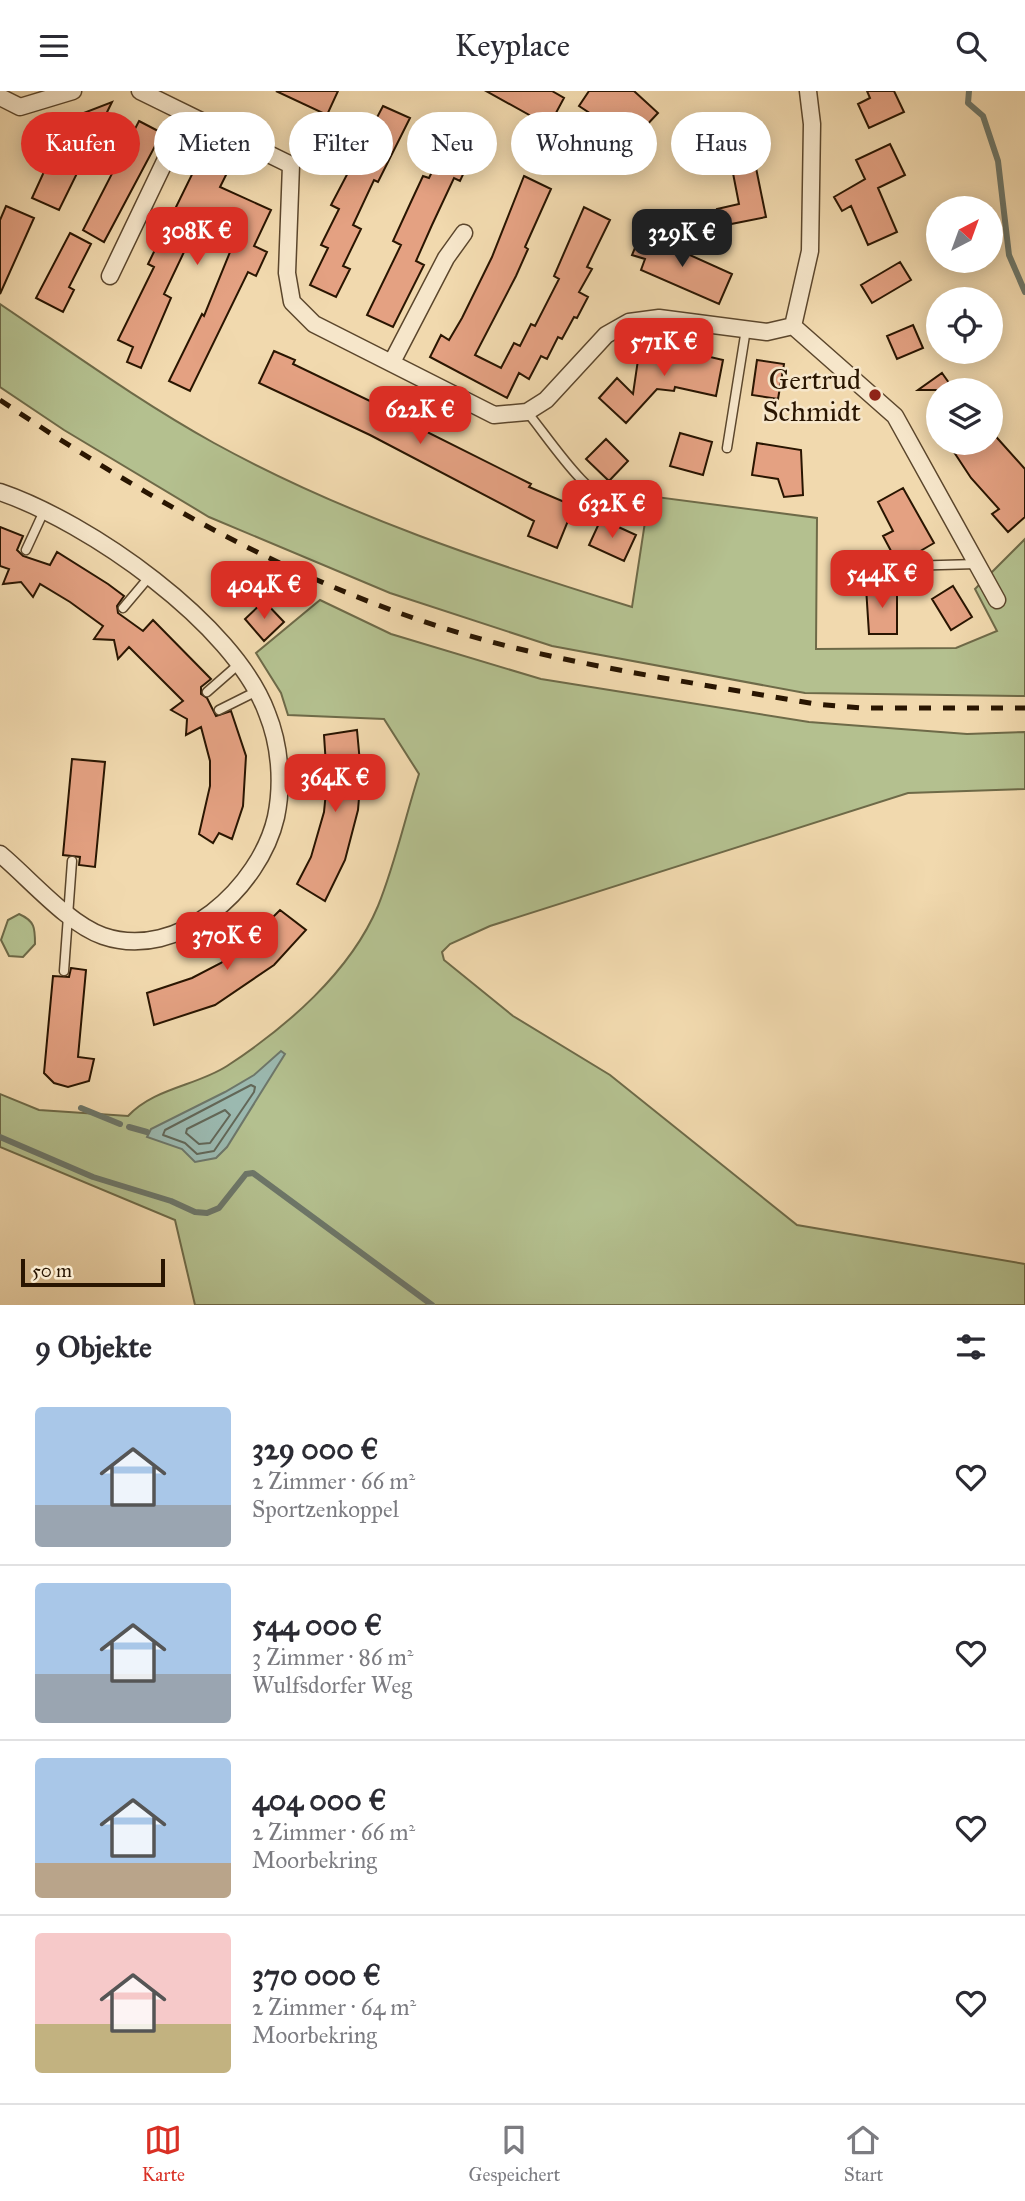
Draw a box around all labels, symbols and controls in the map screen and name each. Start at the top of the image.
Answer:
text: Keyplace [455,26,570,65]
icon: menu [35,27,73,65]
icon: search [952,27,990,65]
chip: Kaufen [21,112,140,175]
chip: Mieten [154,112,275,175]
chip: Filter [289,112,393,175]
chip: Neu [407,112,497,175]
chip: Wohnung [511,112,657,175]
chip: Haus [671,112,771,175]
north arrow [926,196,1003,273]
map controls [926,196,1003,455]
pin: 308K € [140,207,254,267]
pin: 329K € [625,209,739,269]
text: 308K € [162,216,232,244]
text: 329K € [648,218,716,246]
button: locate [926,287,1003,364]
pin: 571K € [607,319,721,378]
text: 571K € [630,327,698,355]
place label: Gertrud Schmidt [763,362,861,429]
button: layers [926,378,1003,455]
pin: 622K € [363,387,477,446]
marker: Gertrud Schmidt [867,387,883,403]
text: 622K € [385,395,455,423]
pin: 632K € [555,481,669,540]
text: 632K € [578,489,646,517]
pin: 544K € [825,551,939,610]
text: 544K € [847,559,917,587]
pin: 404K € [207,561,321,621]
text: 404K € [227,570,301,598]
pin: 364K € [278,755,392,814]
text: 364K € [300,763,370,791]
pin: 370K € [170,913,284,972]
text: 370K € [192,921,262,949]
scale bar [21,1256,164,1288]
text: 50 m [32,1259,72,1282]
icon: filters [952,1328,990,1366]
text: 9 Objekte [35,1329,152,1365]
text: 329 000 € [252,1431,378,1467]
icon: home [91,1435,175,1519]
icon: heart [952,1458,990,1496]
text: 2 Zimmer · 66 m² [252,1467,415,1495]
text: Sportzenkoppel [252,1495,399,1523]
text: 544 000 € [252,1607,382,1643]
icon: home [91,1611,175,1695]
icon: heart [952,1634,990,1672]
text: 3 Zimmer · 86 m² [252,1643,414,1671]
text: Wulfsdorfer Weg [252,1671,412,1699]
text: 404 000 € [252,1782,386,1818]
icon: home [91,1786,175,1870]
icon: heart [952,1809,990,1847]
text: 2 Zimmer · 66 m² [252,1818,415,1846]
text: Moorbekring [252,1846,377,1874]
text: 370 000 € [252,1957,381,1993]
icon: home [91,1961,175,2045]
icon: heart [952,1984,990,2022]
text: 2 Zimmer · 64 m² [252,1993,416,2021]
text: Moorbekring [252,2021,377,2049]
tab: Karte [142,2121,185,2186]
tab: Gespeichert [469,2121,560,2186]
tab: Start [844,2121,883,2186]

